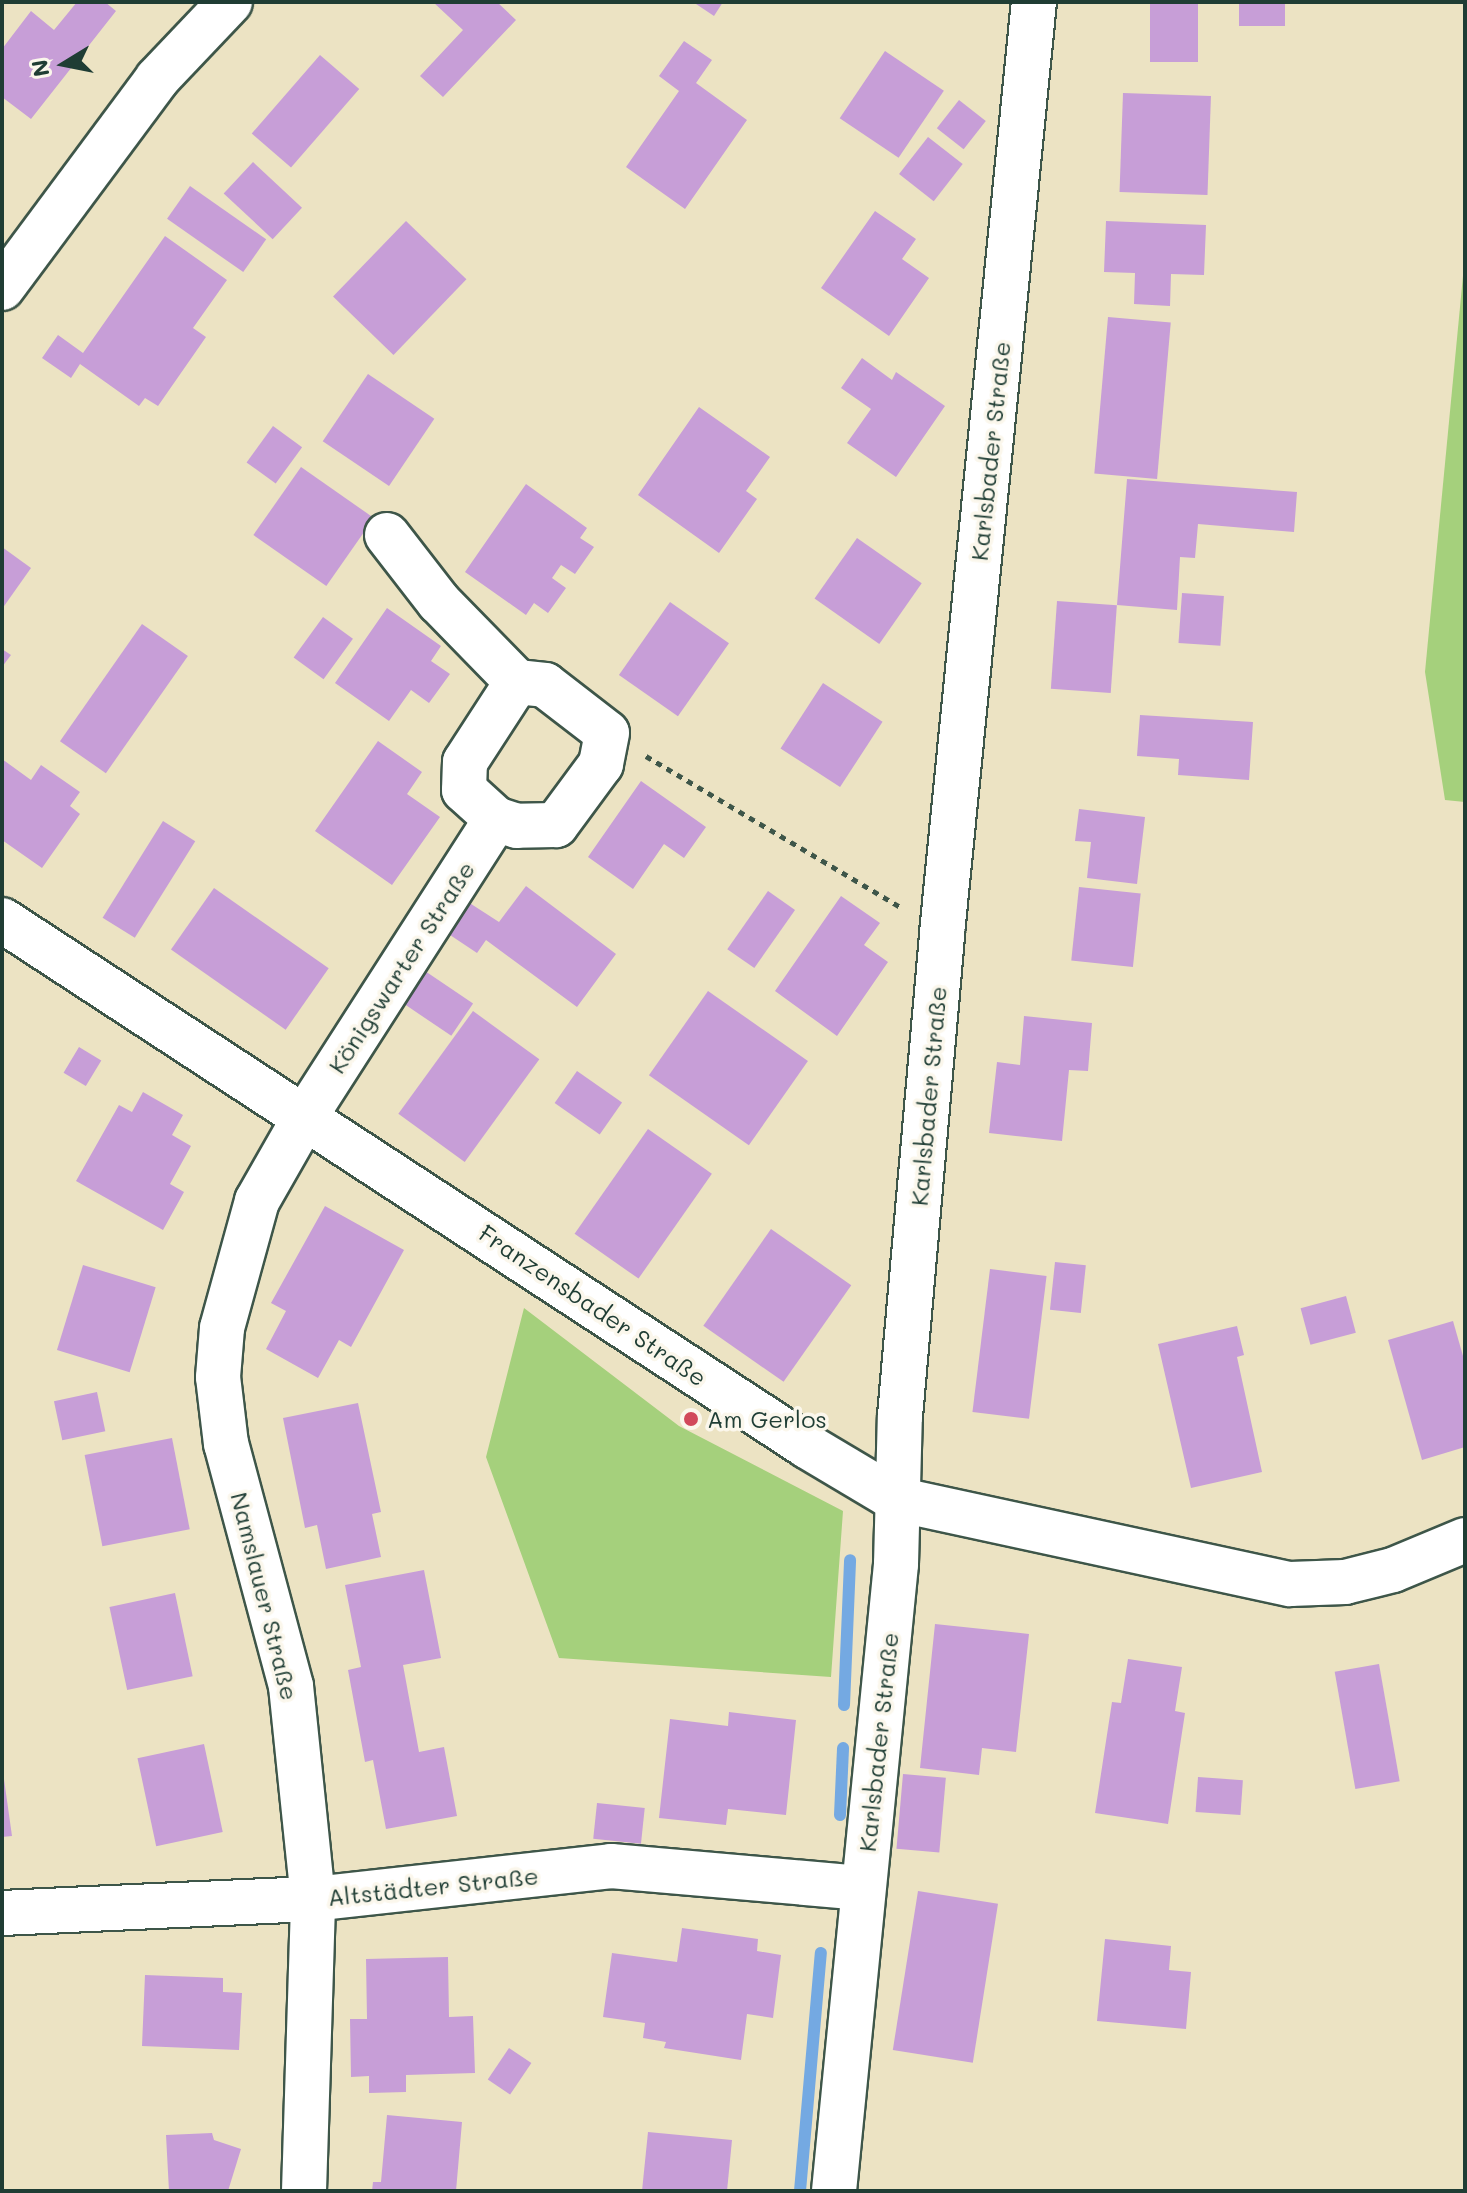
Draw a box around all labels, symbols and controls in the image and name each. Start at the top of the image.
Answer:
north arrow [24,24,104,104]
text: N [24,58,56,79]
street label: Karlsbader Straße [964,340,1016,562]
street label: Königswarter Straße [322,856,480,1078]
street label: Karlsbader Straße [904,985,952,1207]
street label: Franzensbader Straße [474,1218,712,1392]
place label: Am Gerlos [707,1405,827,1433]
marker: Am Gerlos [682,1410,700,1428]
street label: Namslauer Straße [225,1489,305,1703]
street label: Karlsbader Straße [852,1631,904,1853]
street label: Altstädter Straße [326,1861,540,1911]

